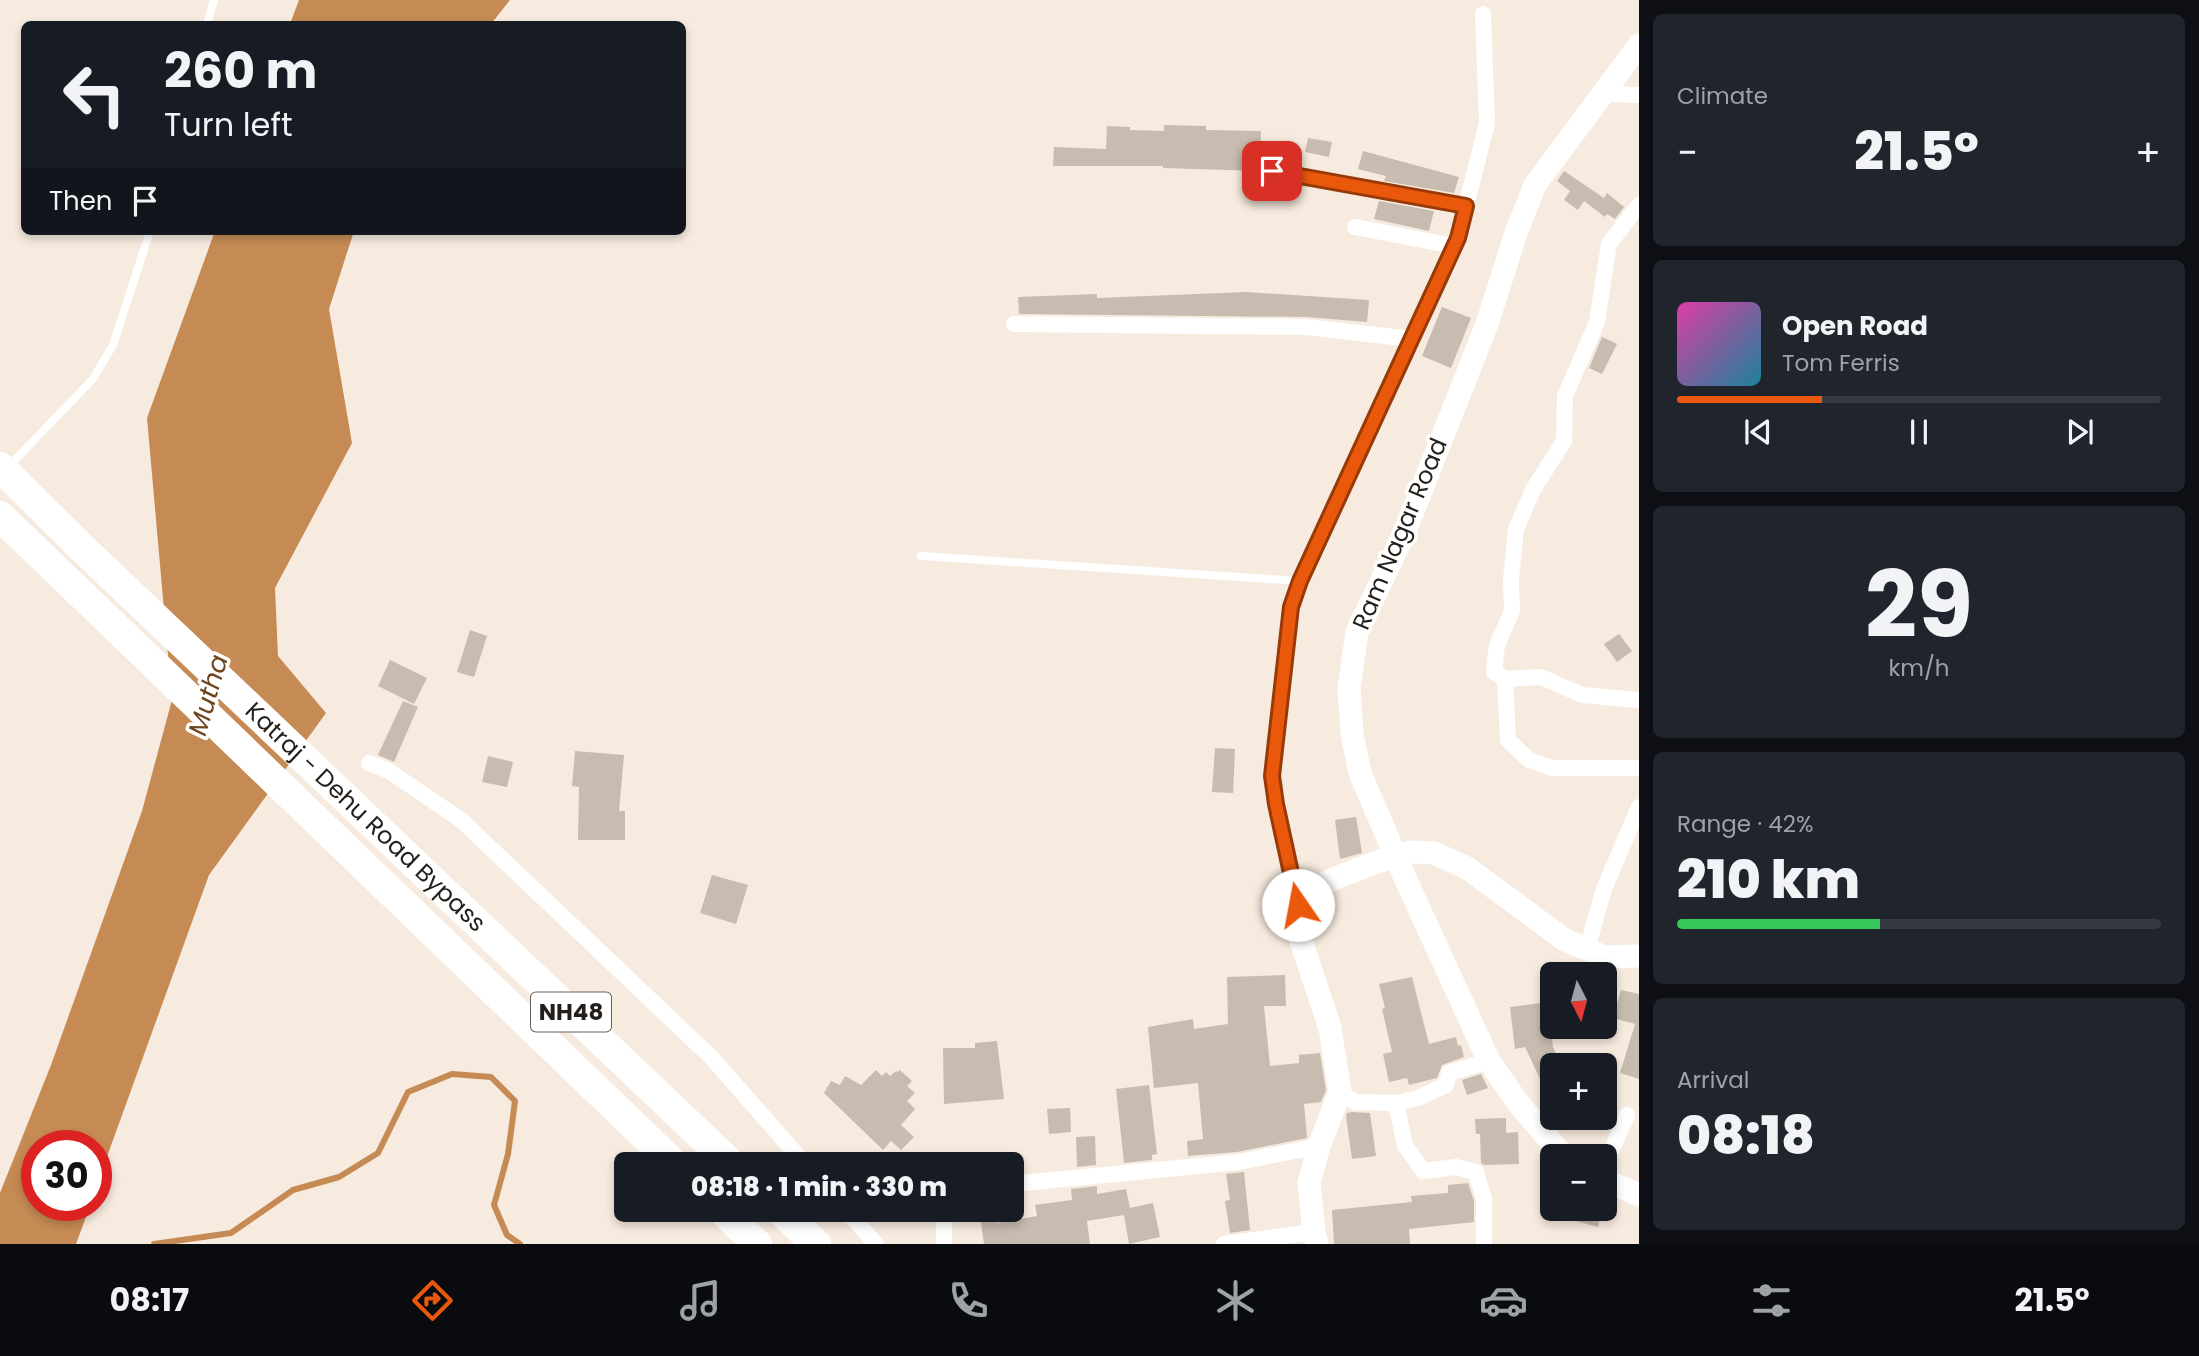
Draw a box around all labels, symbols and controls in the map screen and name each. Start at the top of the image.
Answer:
text: 260 m [164,37,317,105]
icon: left [49,49,140,140]
text: Climate [1677,80,1768,112]
text: Turn left [164,102,293,147]
text: 21.5° [1854,115,1979,188]
text: − [1677,126,1698,179]
text: + [2135,126,2161,179]
pin [1242,141,1302,201]
icon: arrive [1253,152,1291,190]
icon: arrive [126,182,164,220]
text: Then [49,183,112,219]
text: Open Road [1782,308,1928,344]
text: Tom Ferris [1782,347,1900,379]
icon: previous [1739,413,1777,451]
icon: pause [1900,413,1938,451]
icon: next [2061,413,2099,451]
street label: Ram Nagar Road [1344,433,1455,635]
text: 29 [1865,541,1973,669]
water label: Mutha [179,650,237,740]
text: km/h [1888,652,1950,684]
street label: Katraj - Dehu Road Bypass [238,694,493,939]
text: Range · 42% [1677,808,1813,840]
text: 210 km [1677,843,1860,916]
position arrow [1261,868,1335,942]
north arrow [1540,962,1617,1040]
map controls [1540,962,1617,1221]
road number: NH48 [531,993,611,1032]
button: + [1540,1053,1617,1130]
text: Arrival [1677,1064,1749,1096]
text: 08:18 [1677,1099,1815,1172]
speed limit sign: 30 [21,1130,112,1221]
button: − [1540,1144,1617,1221]
text: 08:18 · 1 min · 330 m [691,1169,947,1205]
icon: directions [408,1276,457,1325]
icon: music [676,1276,725,1325]
icon: phone [944,1276,993,1325]
icon: climate [1211,1276,1260,1325]
icon: car [1479,1276,1528,1325]
icon: filters [1747,1276,1796,1325]
text: 08:17 [109,1277,189,1322]
text: 21.5° [2015,1277,2090,1322]

